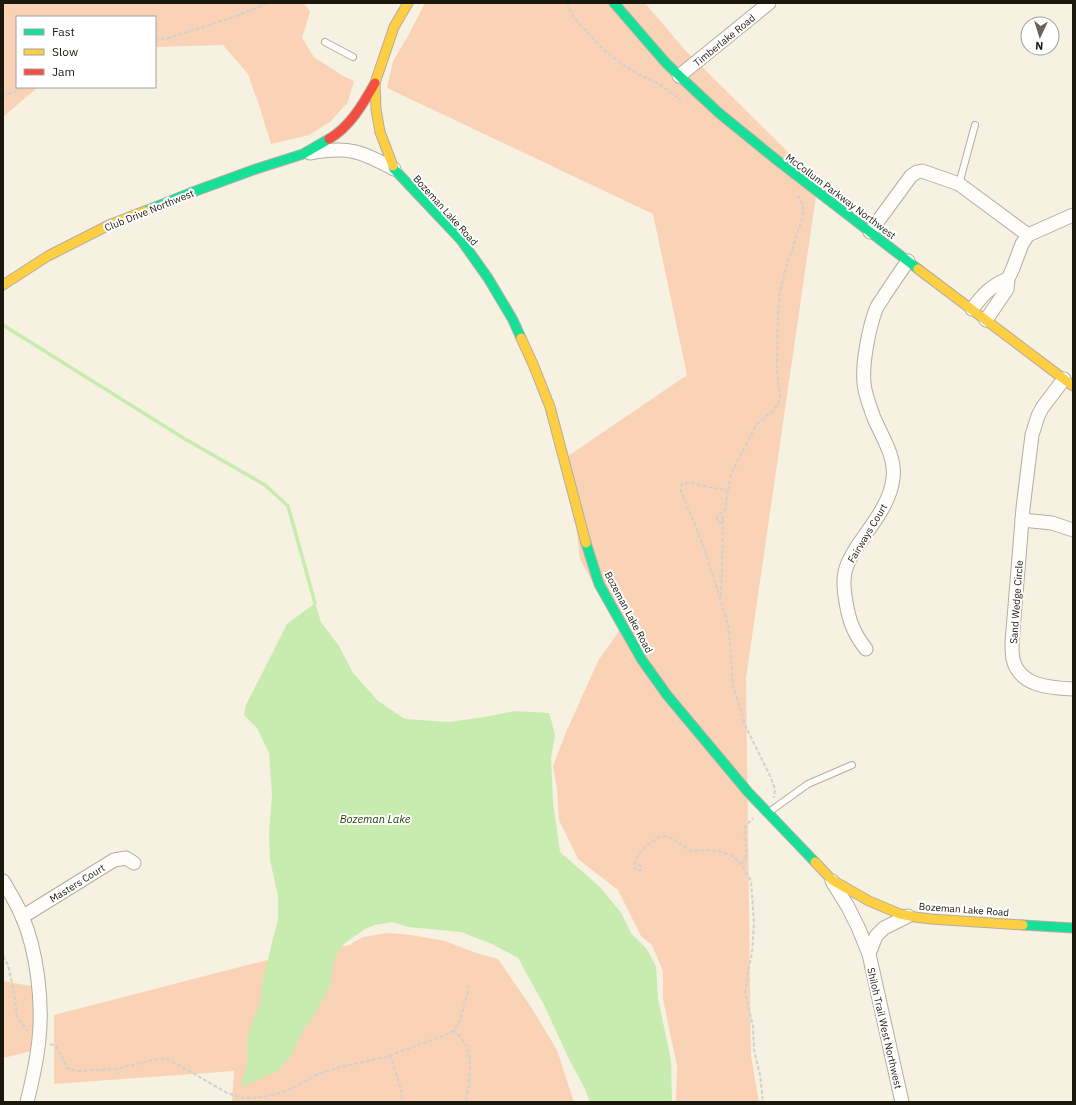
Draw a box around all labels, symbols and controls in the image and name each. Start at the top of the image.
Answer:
street label: Timberlake Road [691,11,758,69]
legend [16,16,156,88]
north arrow [1020,16,1060,56]
text: Fast [52,24,75,39]
text: N [1035,39,1044,53]
text: Slow [52,44,78,59]
text: Jam [52,64,75,79]
street label: McCollum Parkway Northwest [783,151,899,242]
street label: Bozeman Lake Road [411,172,481,248]
street label: Club Drive Northwest [103,186,196,234]
street label: Fairways Court [845,501,890,565]
street label: Sand Wedge Circle [1007,559,1026,644]
street label: Bozeman Lake Road [602,569,656,655]
water label: Bozeman Lake [340,812,411,826]
street label: Masters Court [47,861,108,906]
street label: Bozeman Lake Road [918,900,1010,919]
street label: Shiloh Trail West Northwest [864,966,905,1090]

